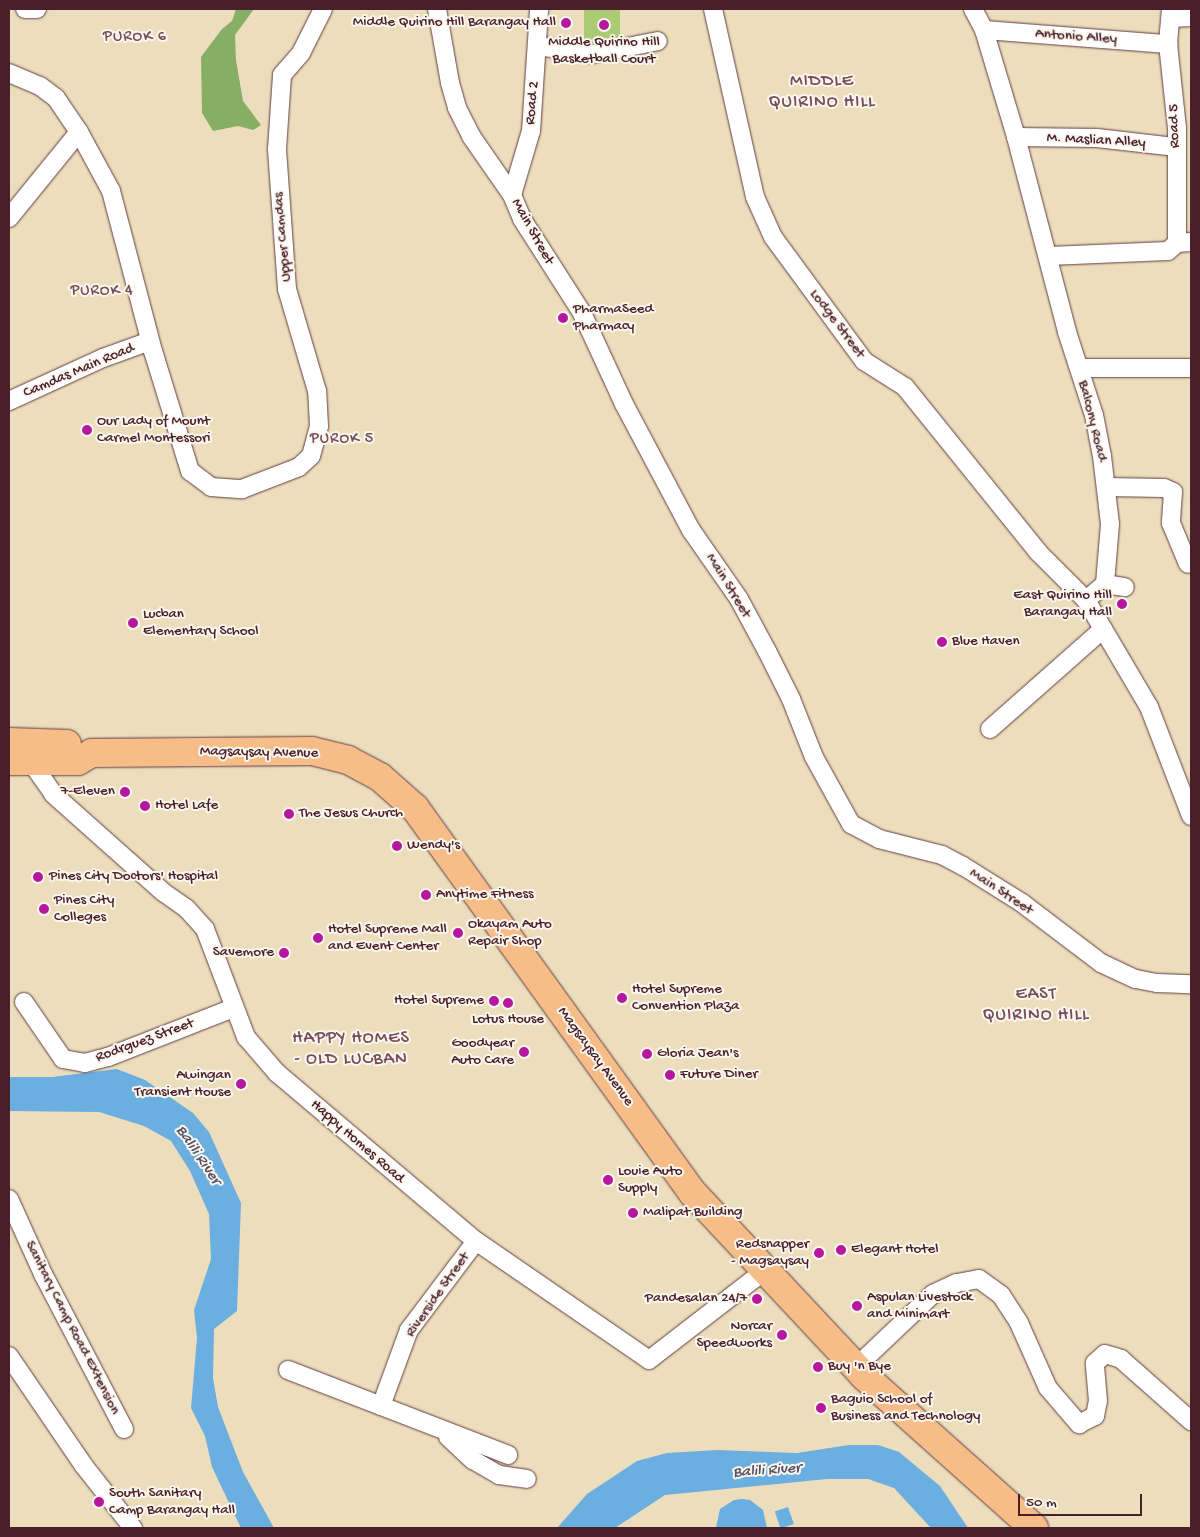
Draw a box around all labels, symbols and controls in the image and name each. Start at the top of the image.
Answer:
place label: Middle Quirino Hill Barangay Hall [353,14,556,32]
marker: Middle Quirino Hill Barangay Hall [560,17,572,29]
marker: Middle Quirino Hill Basketball Court [598,19,610,31]
street label: Antonio Alley [1034,25,1118,49]
district label: PUROK 6 [102,28,168,48]
place label: Middle Quirino Hill Basketball Court [548,33,660,68]
district label: MIDDLE QUIRINO HILL [767,72,877,115]
street label: Road 2 [522,80,544,126]
street label: Road 5 [1165,104,1185,148]
street label: M. Maslian Alley [1046,129,1146,153]
street label: Upper Camdas [270,191,296,283]
street label: Main Street [507,196,557,268]
district label: PUROK 4 [70,282,134,302]
street label: Lodge Street [805,286,869,362]
place label: PharmaSeed Pharmacy [573,300,653,335]
marker: PharmaSeed Pharmacy [557,312,569,324]
street label: Camdas Main Road [21,340,137,402]
street label: Balcony Road [1073,379,1111,463]
place label: Our Lady of Mount Carmel Montessori [97,412,211,447]
marker: Our Lady of Mount Carmel Montessori [81,424,93,436]
district label: PUROK 5 [309,430,375,450]
street label: Main Street [701,550,755,622]
place label: East Quirino Hill Barangay Hall [1013,586,1112,621]
marker: East Quirino Hill Barangay Hall [1116,598,1128,610]
place label: Lucban Elementary School [143,605,259,640]
marker: Lucban Elementary School [127,617,139,629]
place label: Blue Haven [952,633,1020,651]
marker: Blue Haven [936,636,948,648]
street label: Magsaysay Avenue [200,743,318,763]
place label: 7-Eleven [61,783,115,801]
marker: 7-Eleven [119,786,131,798]
place label: Hotel Lafe [155,797,218,815]
marker: Hotel Lafe [139,800,151,812]
place label: The Jesus Church [299,805,403,823]
marker: The Jesus Church [283,808,295,820]
place label: Wendy's [407,837,460,855]
marker: Wendy's [391,840,403,852]
street label: Main Street [966,865,1036,919]
place label: Pines City Doctors' Hospital [49,868,218,886]
marker: Pines City Doctors' Hospital [31,870,45,884]
place label: Anytime Fitness [436,886,534,904]
marker: Anytime Fitness [420,889,432,901]
place label: Pines City Colleges [54,891,114,926]
marker: Pines City Colleges [38,903,50,915]
place label: Okayam Auto Repair Shop [468,915,552,950]
place label: Hotel Supreme Mall and Event Center [328,920,447,955]
marker: Okayam Auto Repair Shop [452,927,464,939]
marker: Hotel Supreme Mall and Event Center [312,932,324,944]
place label: Savemore [213,944,274,962]
marker: Savemore [278,947,290,959]
place label: Hotel Supreme Convention Plaza [632,980,739,1015]
district label: EAST QUIRINO HILL [981,985,1091,1028]
place label: Hotel Supreme [394,992,484,1010]
marker: Hotel Supreme Convention Plaza [616,992,628,1004]
marker: Hotel Supreme [488,995,500,1007]
marker: Lotus House [502,997,514,1009]
street label: Magsaysay Avenue [553,1004,637,1110]
place label: Lotus House [472,1011,544,1029]
street label: Rodrguez Street [93,1015,197,1067]
district label: HAPPY HOMES - OLD LUCBAN [291,1029,411,1072]
place label: Goodyear Auto Care [451,1034,514,1069]
place label: Gloria Jean's [657,1045,738,1063]
marker: Goodyear Auto Care [518,1046,530,1058]
marker: Gloria Jean's [641,1048,653,1060]
place label: Awingan Transient House [134,1066,231,1101]
place label: Future Diner [680,1066,758,1084]
marker: Future Diner [664,1069,676,1081]
marker: Awingan Transient House [235,1078,247,1090]
street label: Happy Homes Road [306,1096,408,1188]
water label: Balili River [170,1123,224,1189]
place label: Louie Auto Supply [618,1162,683,1197]
marker: Louie Auto Supply [602,1174,614,1186]
place label: Malipat Building [643,1204,743,1222]
marker: Malipat Building [627,1207,639,1219]
place label: Redsnapper - Magsaysay [731,1235,809,1270]
street label: Sanitary Camp Road Extension [20,1238,124,1418]
place label: Elegant Hotel [851,1241,939,1259]
marker: Elegant Hotel [835,1244,847,1256]
marker: Redsnapper - Magsaysay [813,1247,825,1259]
street label: Riverside Street [402,1249,474,1341]
place label: Aspulan Livestock and Minimart [867,1288,972,1323]
place label: Pandesalan 24/7 [645,1290,747,1308]
marker: Pandesalan 24/7 [751,1293,763,1305]
marker: Aspulan Livestock and Minimart [851,1300,863,1312]
place label: Norcar Speedworks [696,1317,772,1352]
marker: Norcar Speedworks [776,1329,788,1341]
place label: Buy 'n Bye [828,1358,891,1376]
marker: Buy 'n Bye [812,1361,824,1373]
place label: Baguio School of Business and Technology [831,1390,980,1425]
marker: Baguio School of Business and Technology [815,1402,827,1414]
water label: Balili River [733,1460,801,1484]
place label: South Sanitary Camp Barangay Hall [109,1484,235,1519]
scale bar [1020,1484,1144,1516]
text: 50 m [1026,1494,1057,1512]
marker: South Sanitary Camp Barangay Hall [93,1496,105,1508]

